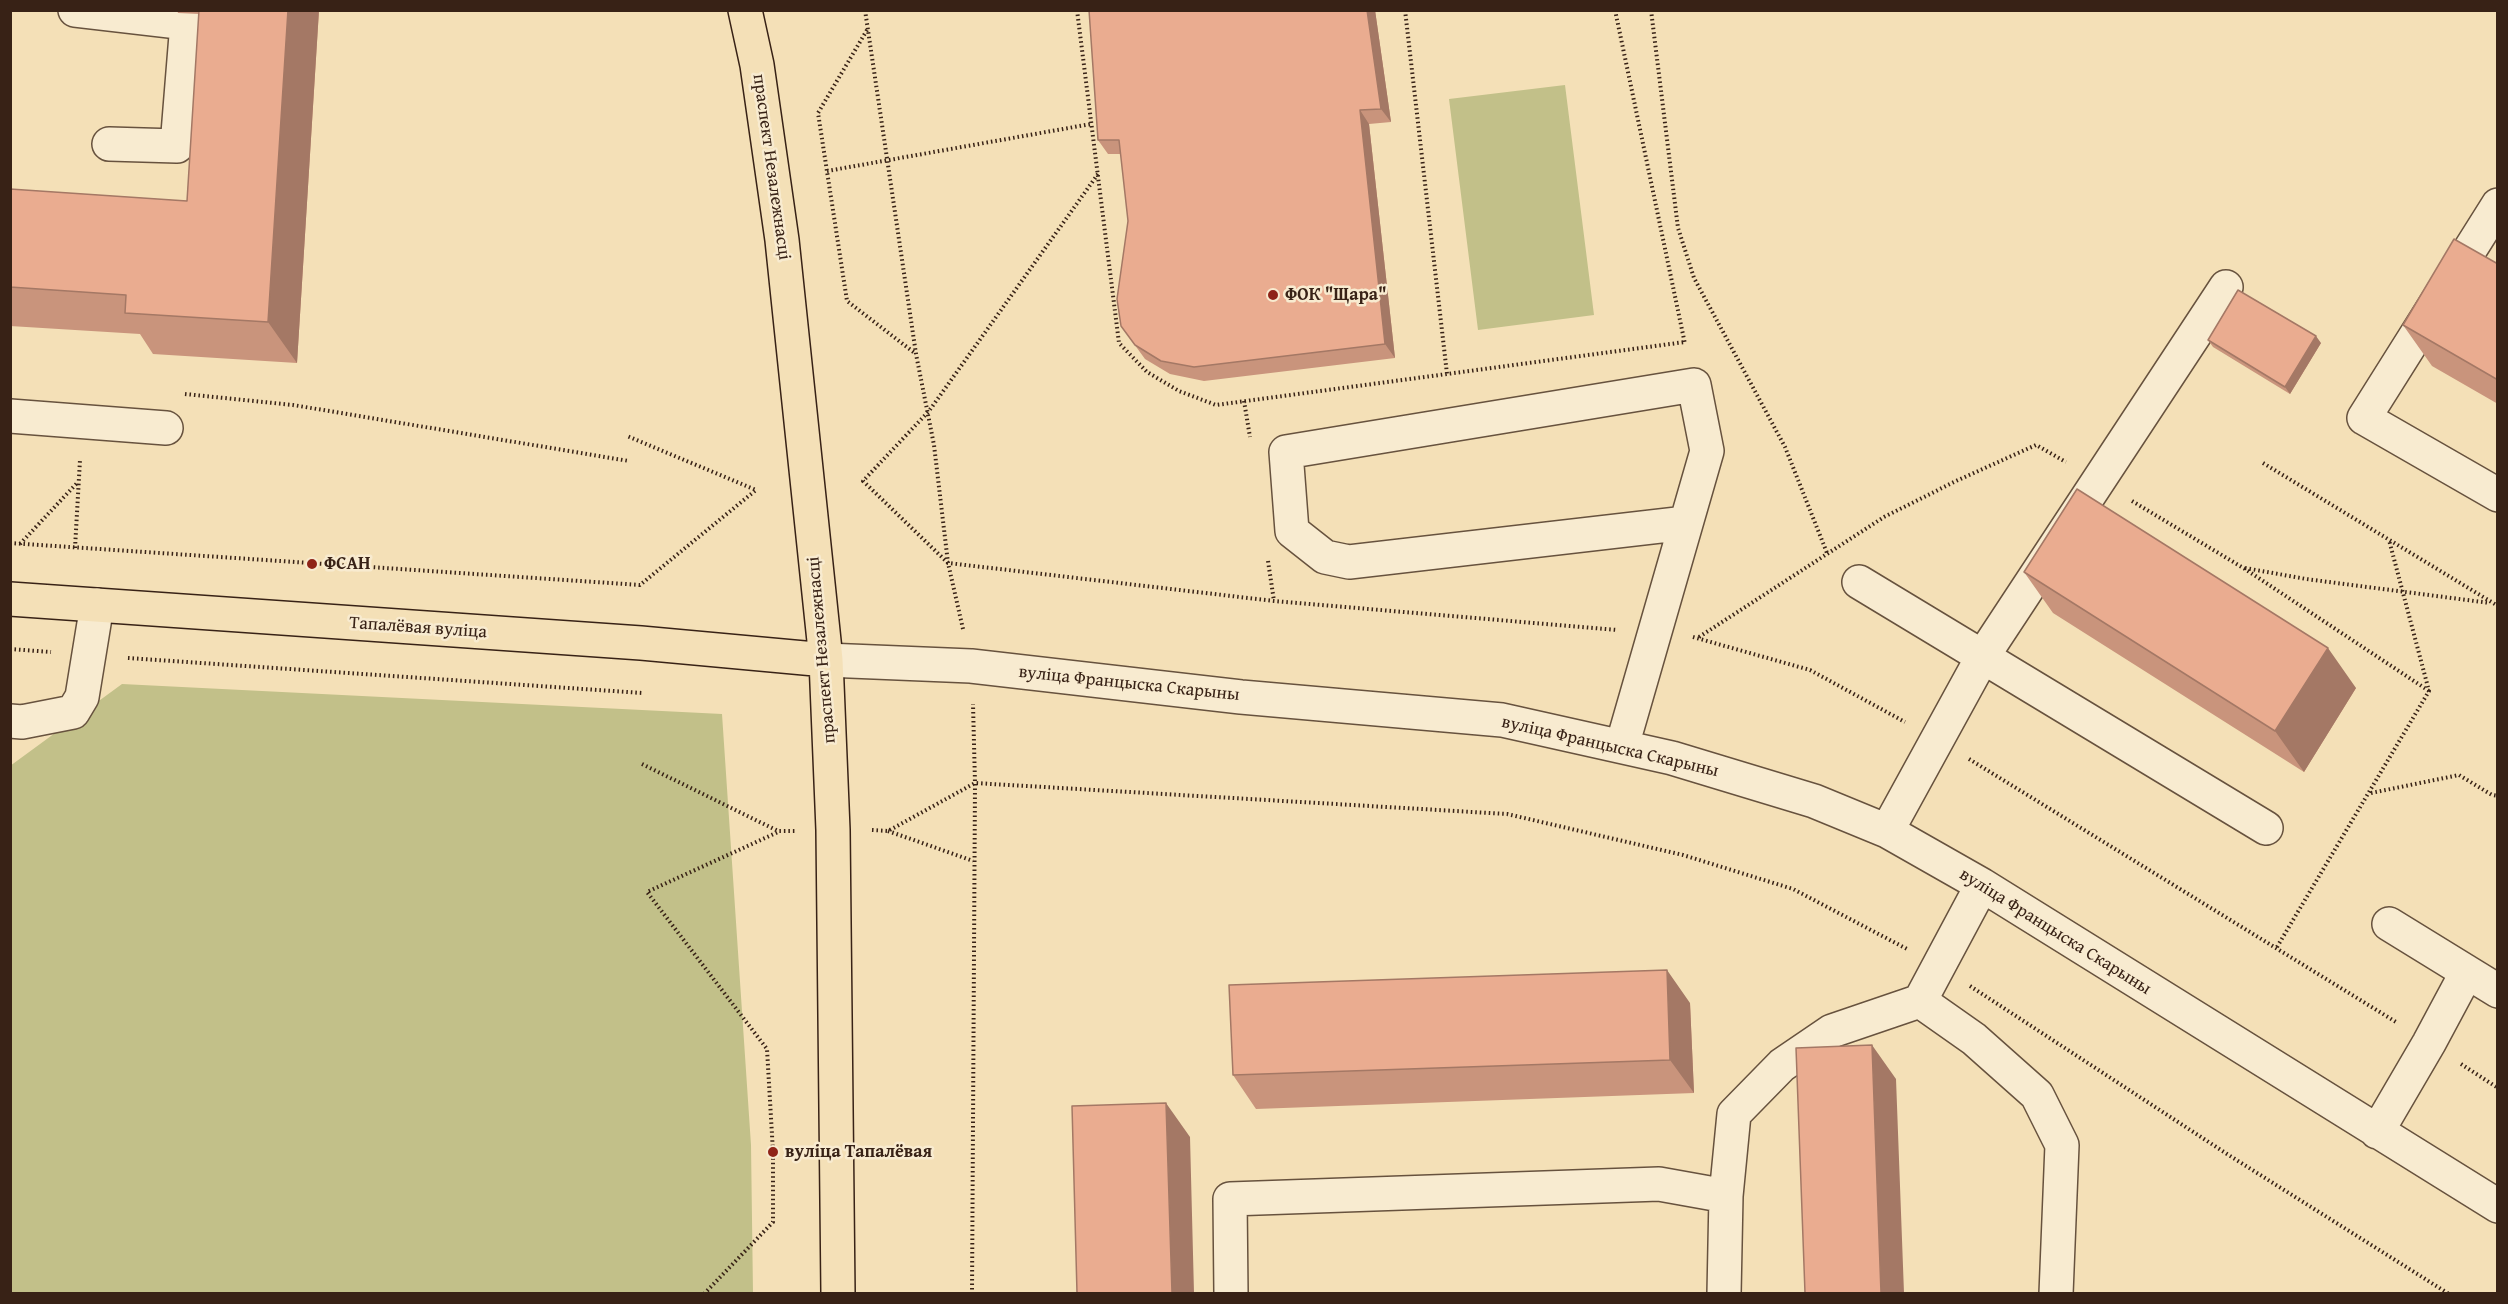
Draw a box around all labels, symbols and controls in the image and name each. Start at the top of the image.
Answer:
street label: праспект Незалежнасці [747,73,795,261]
place label: ФОК "Щара" [1285,284,1387,306]
marker: ФОК "Щара" [1266,288,1280,302]
place label: ФСАН [324,553,370,575]
street label: праспект Незалежнасці [803,556,841,744]
marker: ФСАН [305,557,319,571]
street label: Тапалёвая вуліца [348,612,488,644]
street label: вуліца Францыска Скарыны [1017,662,1241,706]
street label: вуліца Францыска Скарыны [1499,712,1721,782]
street label: вуліца Францыска Скарыны [1955,864,2155,1000]
place label: вуліца Тапалёвая [785,1141,932,1163]
marker: вуліца Тапалёвая [766,1145,780,1159]

